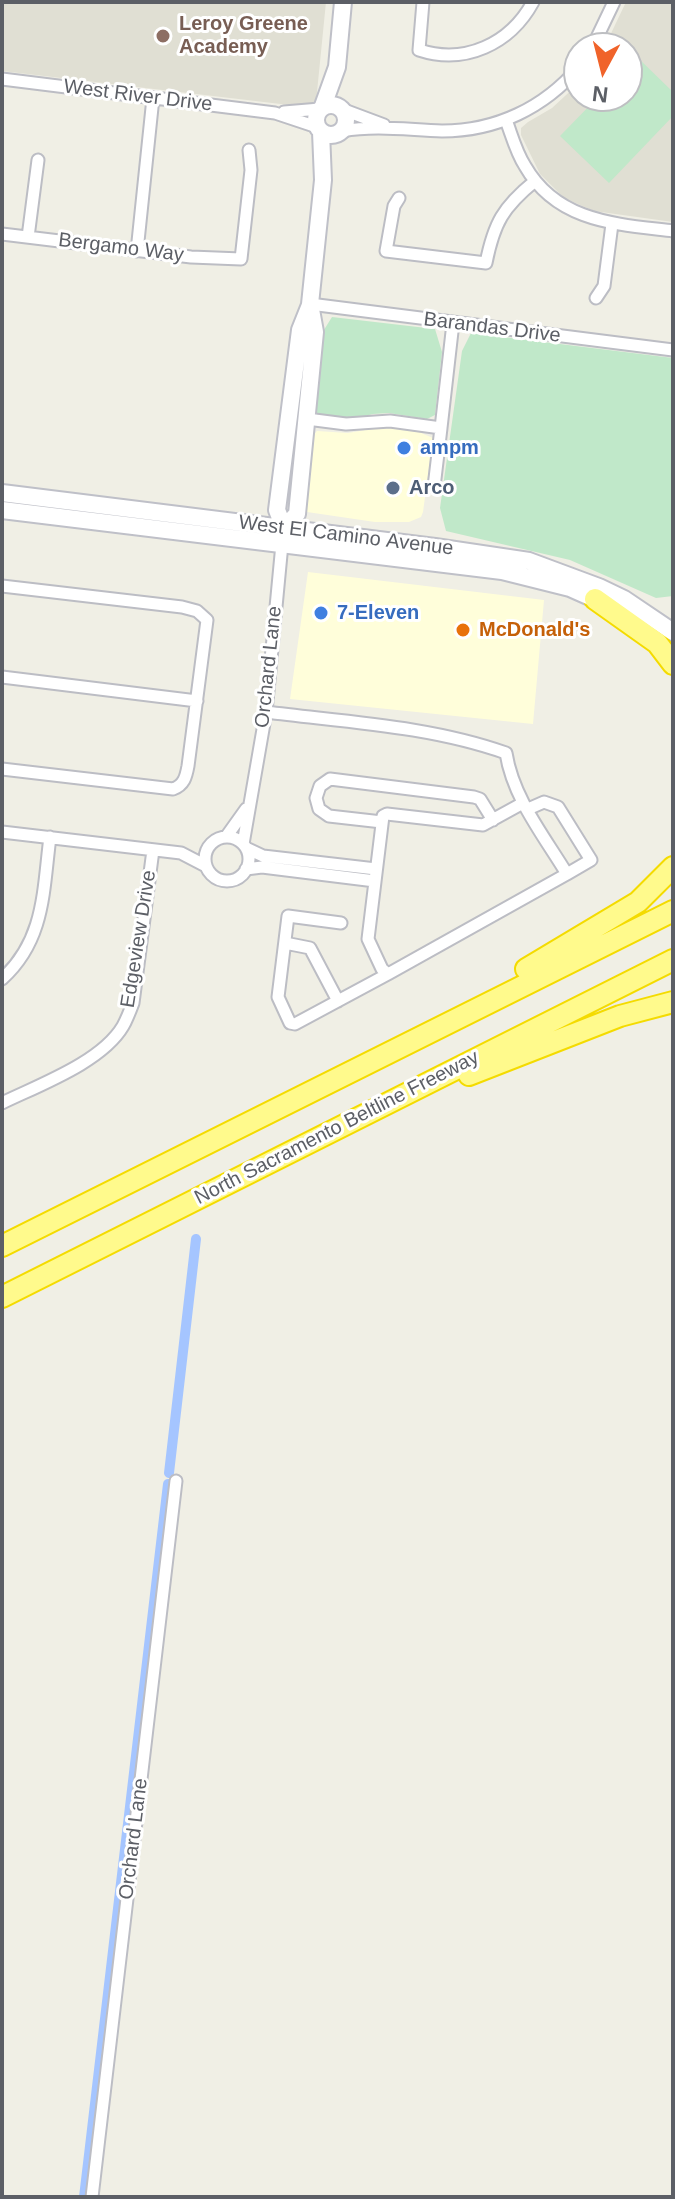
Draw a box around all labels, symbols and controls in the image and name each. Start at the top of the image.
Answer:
place label: Leroy Greene Academy [179,12,308,59]
marker: Leroy Greene Academy [154,27,172,45]
north arrow [563,32,643,112]
street label: West River Drive [62,75,214,117]
text: N [591,81,610,108]
street label: Bergamo Way [57,228,185,268]
street label: Barandas Drive [422,308,562,348]
place label: ampm [420,436,479,460]
marker: ampm [395,439,413,457]
place label: Arco [409,476,455,500]
marker: Arco [384,479,402,497]
street label: West El Camino Avenue [237,511,455,561]
place label: 7-Eleven [337,601,419,625]
marker: 7-Eleven [312,604,330,622]
street label: Orchard Lane [251,605,287,729]
place label: McDonald's [479,618,590,642]
marker: McDonald's [454,621,472,639]
street label: Edgeview Drive [116,869,162,1009]
street label: North Sacramento Beltline Freeway [191,1046,483,1210]
street label: Orchard Lane [115,1777,153,1901]

